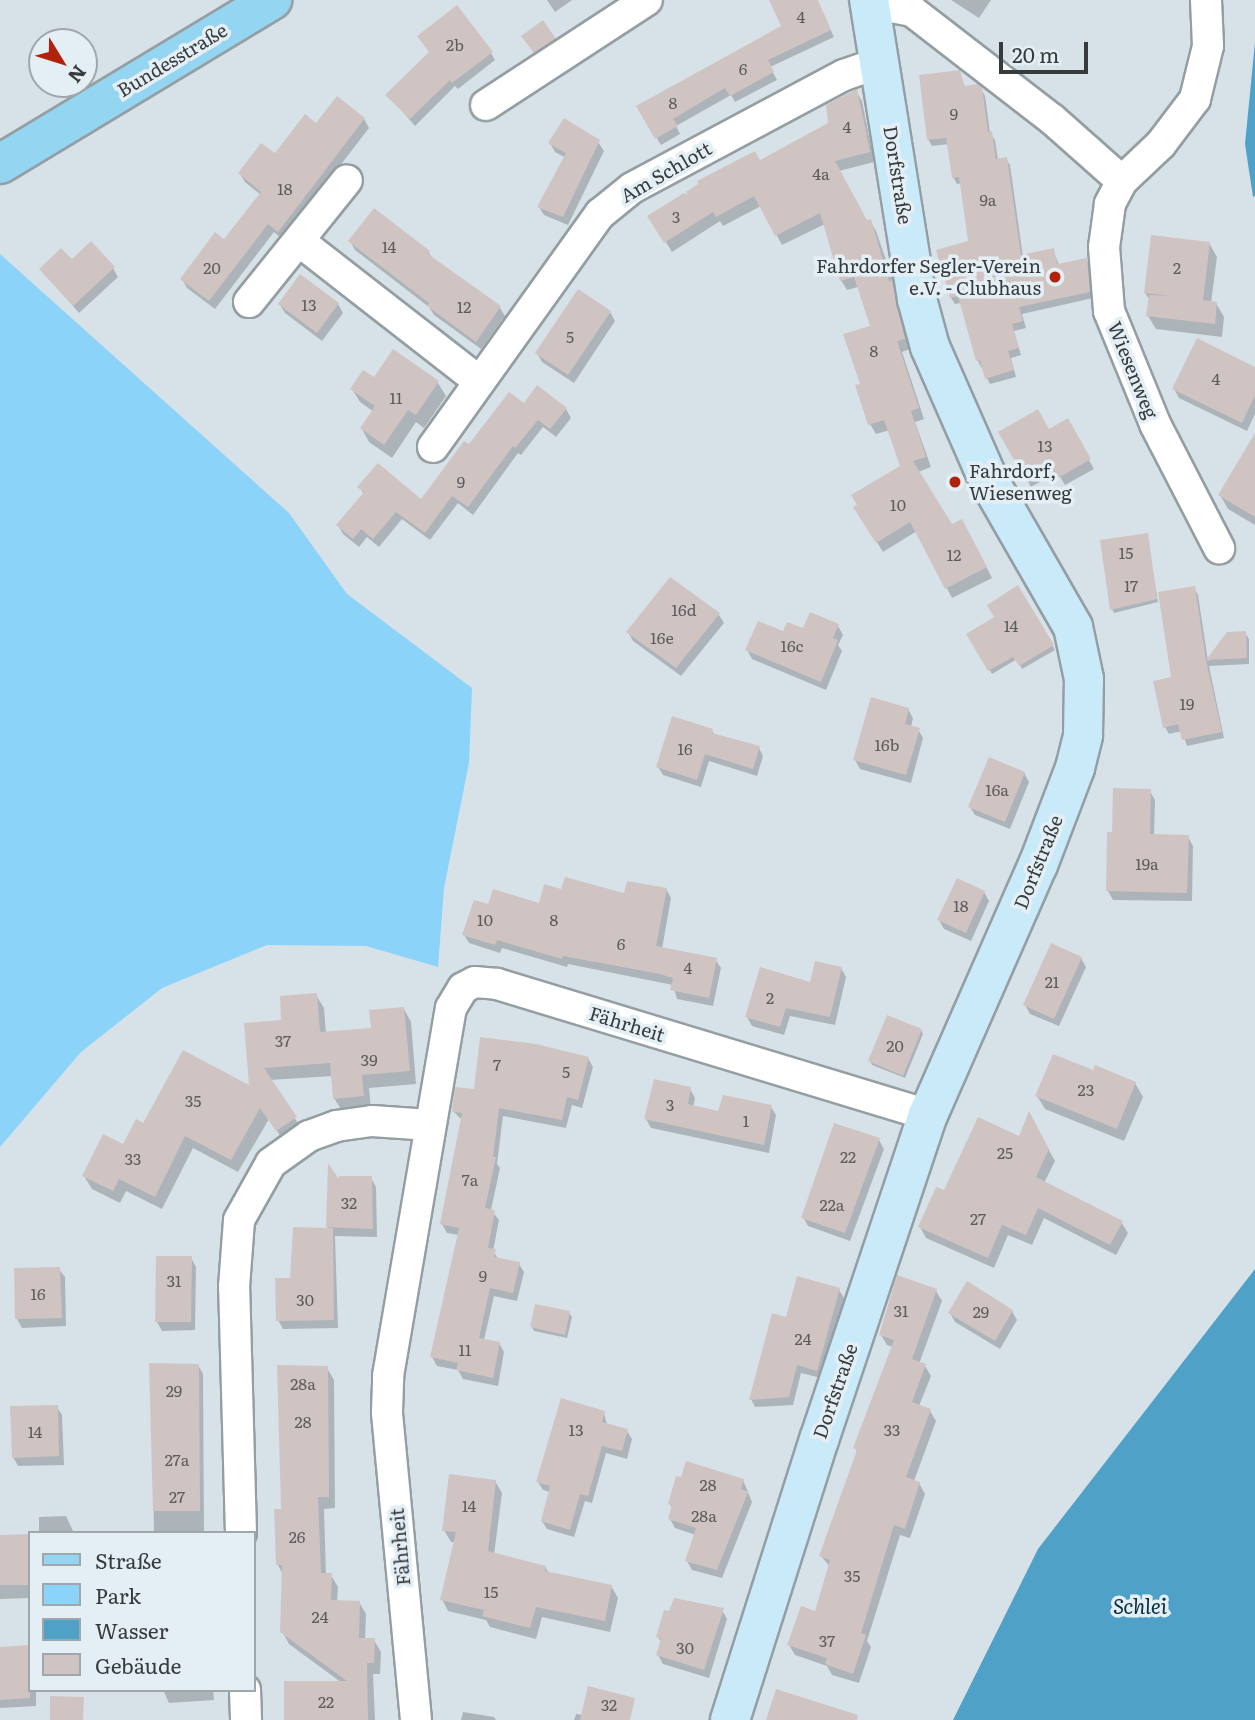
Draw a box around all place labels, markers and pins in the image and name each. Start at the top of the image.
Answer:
place label: Fahrdorfer Segler-Verein e.V. - Clubhaus [816,255,1041,299]
marker: Fahrdorfer Segler-Verein e.V. - Clubhaus [1047,269,1063,285]
place label: Fahrdorf, Wiesenweg [969,460,1072,504]
marker: Fahrdorf, Wiesenweg [947,474,963,490]

